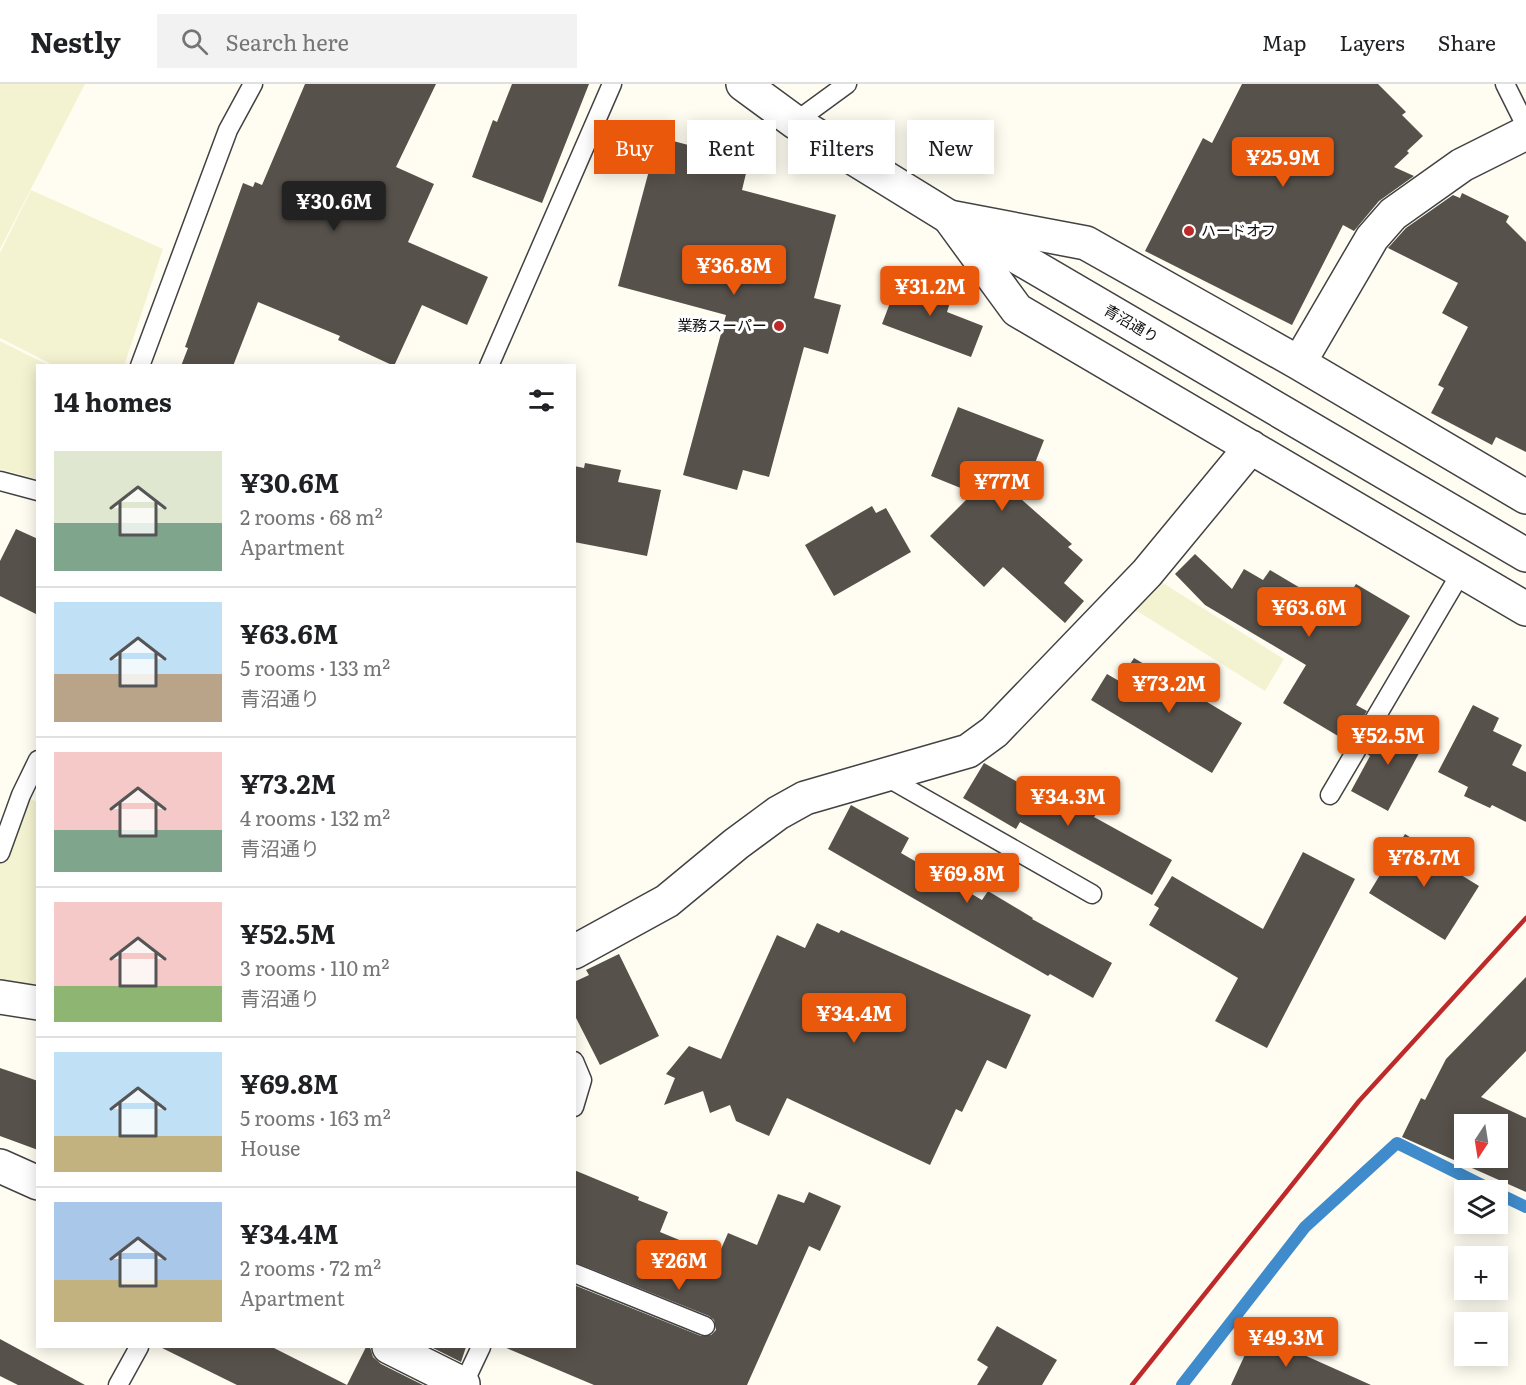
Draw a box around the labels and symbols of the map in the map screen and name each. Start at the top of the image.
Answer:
pin: ¥25.9M [1234,137,1332,188]
pin: ¥30.6M [285,181,383,232]
place label: ハードオフ [1201,218,1276,241]
marker: ハードオフ [1182,224,1196,238]
pin: ¥36.8M [685,245,783,296]
pin: ¥31.2M [881,266,979,317]
street label: 青沼通り [1100,298,1163,348]
place label: 業務スーパー [677,313,767,336]
marker: 業務スーパー [772,319,786,333]
pin: ¥77M [966,461,1038,512]
pin: ¥63.6M [1260,587,1358,638]
pin: ¥73.2M [1120,663,1218,714]
pin: ¥52.5M [1339,715,1437,766]
pin: ¥34.3M [1019,776,1117,827]
pin: ¥78.7M [1375,837,1473,888]
pin: ¥69.8M [918,853,1016,904]
pin: ¥34.4M [805,993,903,1044]
north arrow [1454,1114,1508,1168]
pin: ¥26M [643,1240,715,1291]
pin: ¥49.3M [1237,1317,1335,1368]

